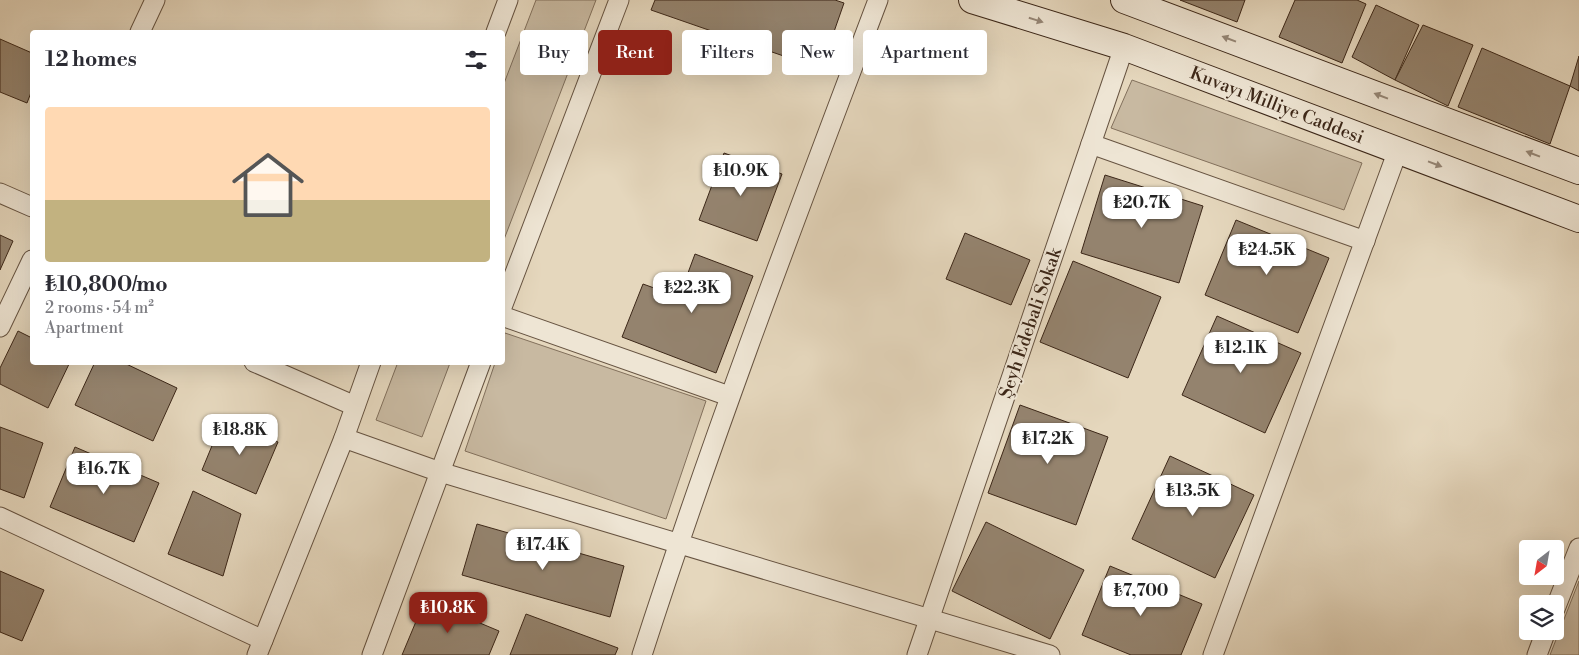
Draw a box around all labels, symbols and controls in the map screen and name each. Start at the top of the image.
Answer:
one-way arrow [1028,16,1043,24]
chip: Buy [520,30,588,75]
chip: Rent [598,30,672,75]
chip: Filters [682,30,772,75]
chip: New [782,30,853,75]
chip: Apartment [863,30,987,75]
one-way arrow [1221,35,1236,43]
icon: filters [462,46,490,74]
text: 12 homes [45,47,137,73]
street label: Kuvayı Milliye Caddesi [1187,62,1367,149]
one-way arrow [1373,92,1388,100]
icon: home [223,140,313,230]
one-way arrow [1526,150,1541,157]
pin: ₺10.9K [700,154,782,197]
one-way arrow [1428,160,1443,168]
text: ₺10.9K [713,161,769,181]
pin: ₺20.7K [1101,186,1183,229]
text: ₺20.7K [1113,193,1171,213]
pin: ₺24.5K [1226,234,1308,276]
text: ₺24.5K [1238,240,1296,260]
street label: Şeyh Edebali Sokak [994,243,1068,401]
text: ₺10,800/mo [45,272,168,298]
pin: ₺22.3K [651,272,733,314]
text: ₺22.3K [664,278,720,298]
text: 2 rooms · 54 m² [45,298,154,318]
text: Apartment [45,318,124,338]
pin: ₺12.1K [1200,332,1282,374]
text: ₺12.1K [1215,338,1267,358]
pin: ₺18.8K [199,414,281,456]
text: ₺18.8K [213,420,267,440]
pin: ₺17.2K [1007,422,1089,465]
text: ₺17.2K [1022,429,1074,449]
pin: ₺16.7K [63,452,145,495]
text: ₺16.7K [77,459,131,479]
pin: ₺13.5K [1152,474,1234,517]
text: ₺13.5K [1166,481,1220,501]
pin: ₺17.4K [502,528,584,571]
text: ₺17.4K [517,535,569,555]
north arrow [1519,540,1564,585]
map controls [1519,540,1564,640]
pin: ₺7,700 [1100,574,1182,617]
text: ₺7,700 [1113,581,1169,601]
pin: ₺10.8K [407,592,489,634]
button: layers [1519,595,1564,640]
text: ₺10.8K [420,598,476,618]

